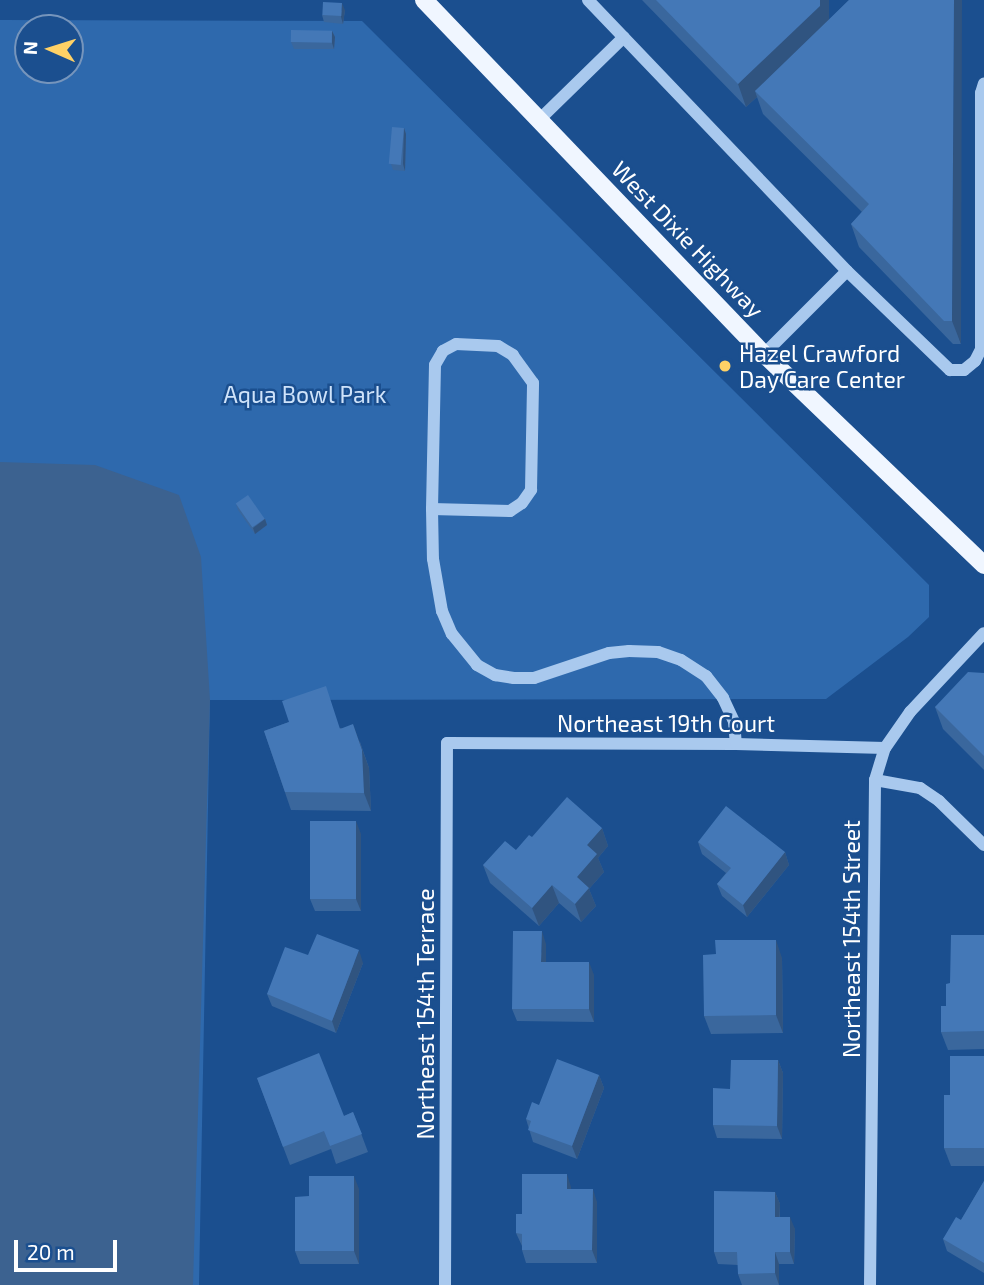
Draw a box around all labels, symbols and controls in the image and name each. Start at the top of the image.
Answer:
north arrow [14,14,84,84]
text: N [18,41,41,55]
street label: West Dixie Highway [606,155,770,323]
place label: Hazel Crawford Day Care Center [739,339,905,393]
marker: Hazel Crawford Day Care Center [717,358,733,374]
park label: Aqua Bowl Park [223,380,387,408]
street label: Northeast 19th Court [557,709,775,737]
street label: Northeast 154th Street [837,820,865,1058]
street label: Northeast 154th Terrace [411,888,439,1140]
scale bar [18,1226,121,1270]
text: 20 m [27,1239,75,1264]

